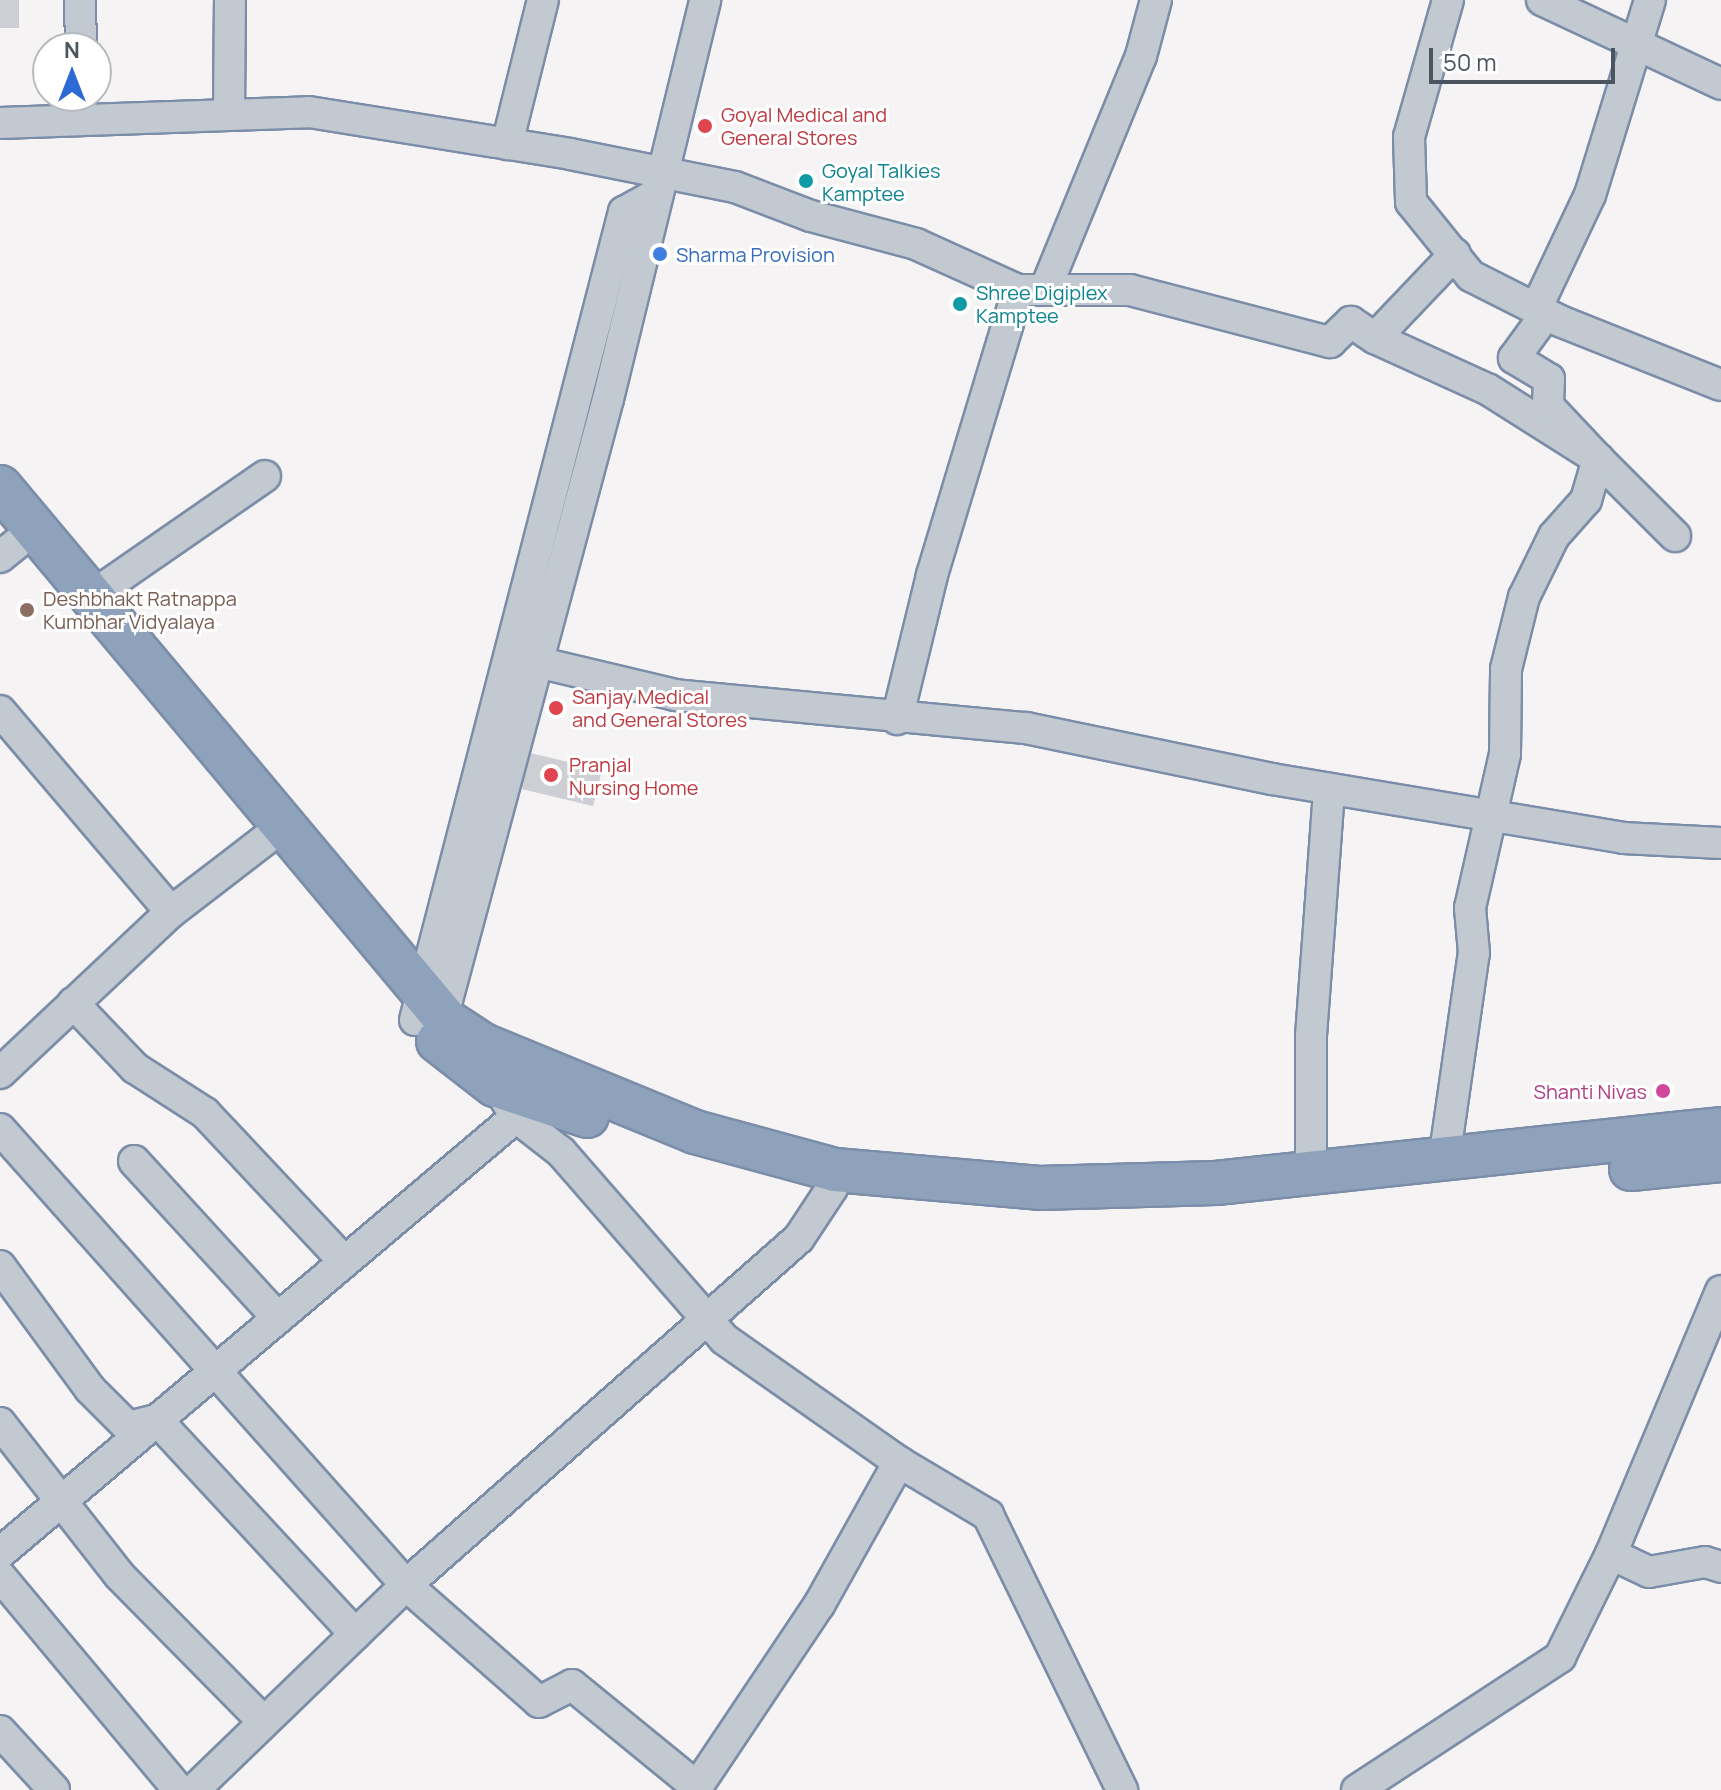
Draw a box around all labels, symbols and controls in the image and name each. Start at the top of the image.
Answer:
north arrow [32,32,112,112]
scale bar [1433,32,1619,82]
text: N [64,35,80,65]
text: 50 m [1443,45,1497,78]
place label: Goyal Medical and General Stores [721,102,887,149]
marker: Goyal Medical and General Stores [696,117,714,135]
place label: Goyal Talkies Kamptee [822,158,941,205]
marker: Goyal Talkies Kamptee [797,172,815,190]
place label: Sharma Provision [676,242,835,266]
marker: Sharma Provision [651,245,669,263]
place label: Shree Digiplex Kamptee [976,280,1108,327]
marker: Shree Digiplex Kamptee [951,295,969,313]
place label: Deshbhakt Ratnappa Kumbhar Vidyalaya [43,586,237,633]
marker: Deshbhakt Ratnappa Kumbhar Vidyalaya [18,601,36,619]
place label: Sanjay Medical and General Stores [572,684,747,731]
marker: Sanjay Medical and General Stores [547,699,565,717]
place label: Pranjal Nursing Home [569,752,698,799]
marker: Pranjal Nursing Home [540,764,562,786]
place label: Shanti Nivas [1534,1079,1647,1103]
marker: Shanti Nivas [1654,1082,1672,1100]

